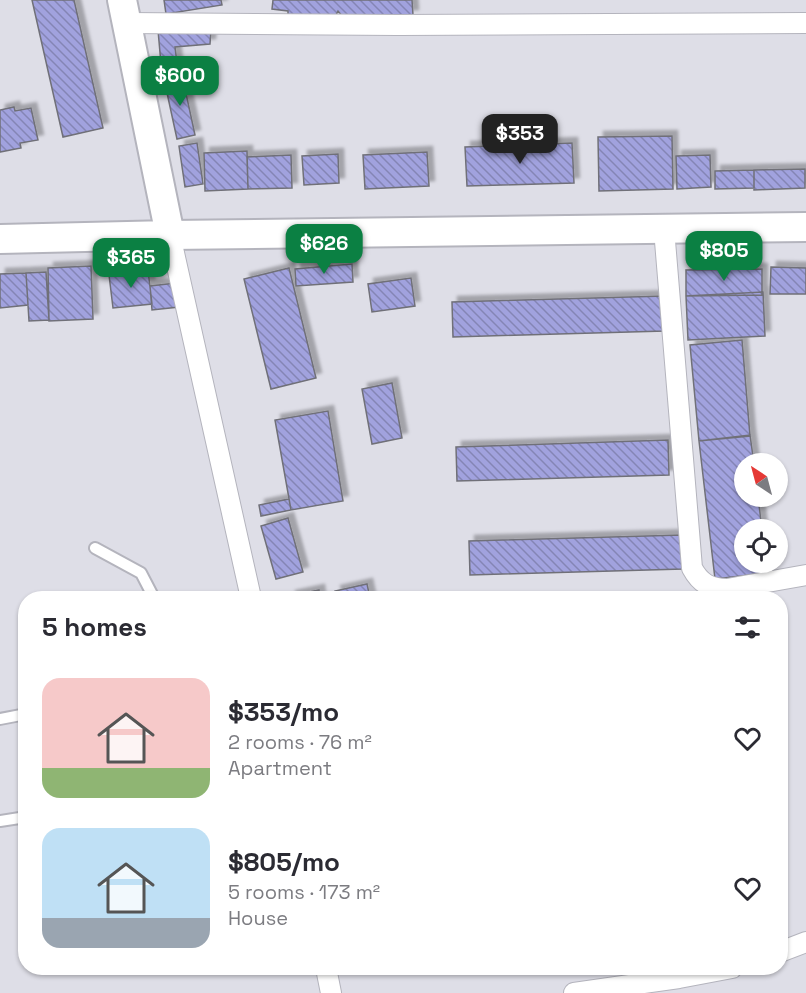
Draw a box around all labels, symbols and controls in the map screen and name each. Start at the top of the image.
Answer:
pin: $600 [144,56,216,107]
text: $600 [155,62,205,88]
pin: $353 [484,114,556,165]
text: $353 [496,120,544,146]
pin: $626 [288,224,360,275]
text: $626 [300,230,348,256]
pin: $805 [688,231,760,282]
text: $805 [699,237,749,263]
pin: $365 [95,238,167,289]
text: $365 [107,244,155,270]
north arrow [734,453,788,507]
map controls [734,453,788,573]
button: locate [734,519,788,573]
text: 5 homes [42,610,147,644]
icon: filters [731,611,764,644]
text: $353/mo [228,695,339,729]
icon: home [90,702,162,774]
icon: heart [731,722,764,755]
text: 2 rooms · 76 m² [228,729,372,755]
text: Apartment [228,755,332,781]
text: $805/mo [228,845,340,879]
icon: home [90,852,162,924]
icon: heart [731,872,764,905]
text: 5 rooms · 173 m² [228,879,380,905]
text: House [228,905,288,931]

